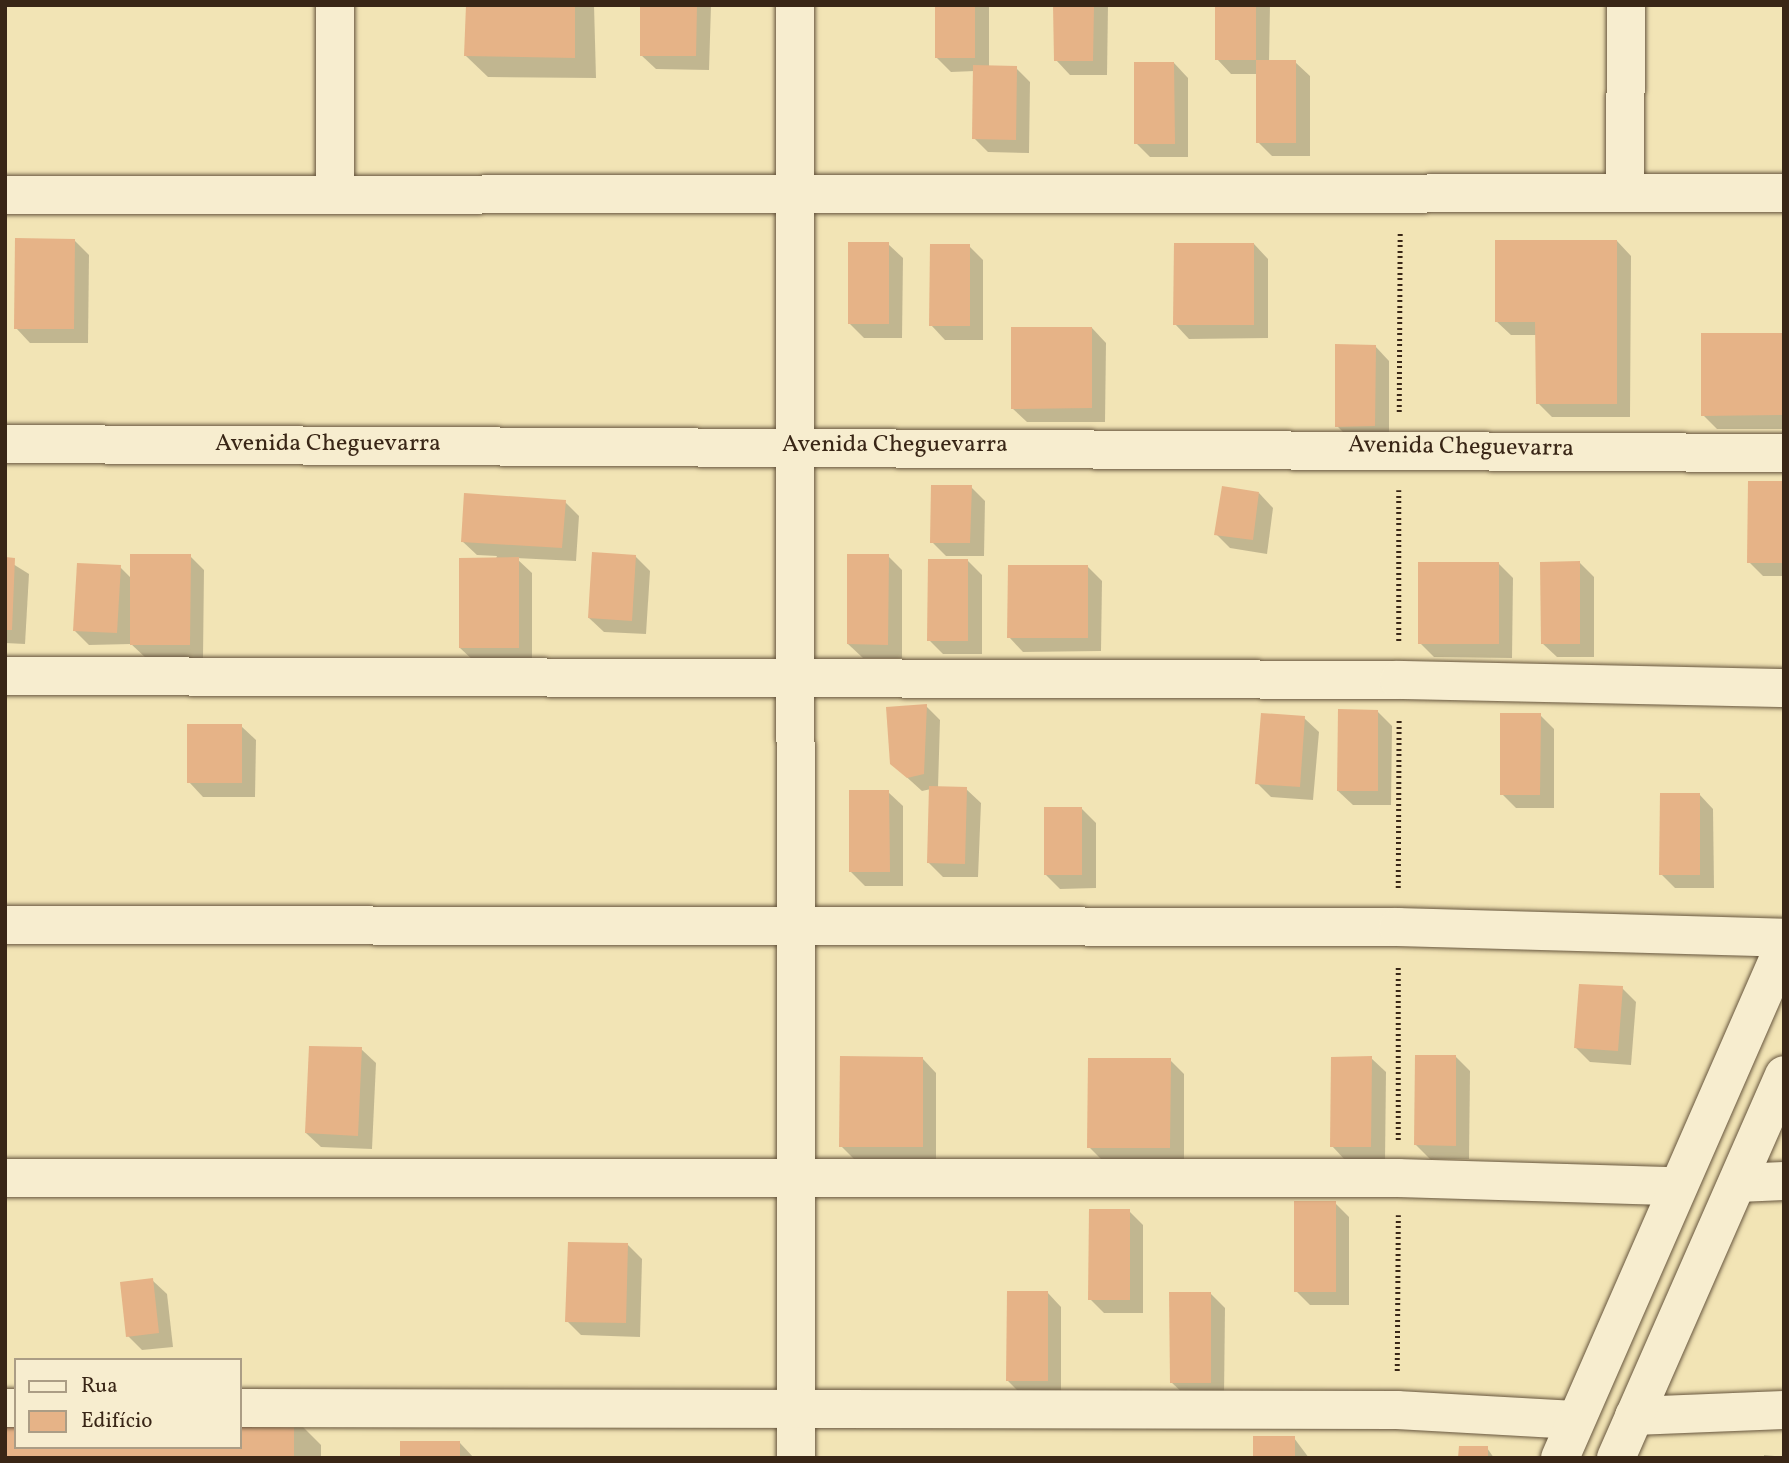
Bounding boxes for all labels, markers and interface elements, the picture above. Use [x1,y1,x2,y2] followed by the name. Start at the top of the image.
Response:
[215,431,441,459] street label: Avenida Cheguevarra
[782,432,1008,460] street label: Avenida Cheguevarra
[1348,432,1574,464] street label: Avenida Cheguevarra
[14,1358,242,1449] legend
[81,1372,118,1401] text: Rua
[81,1407,153,1436] text: Edifício

